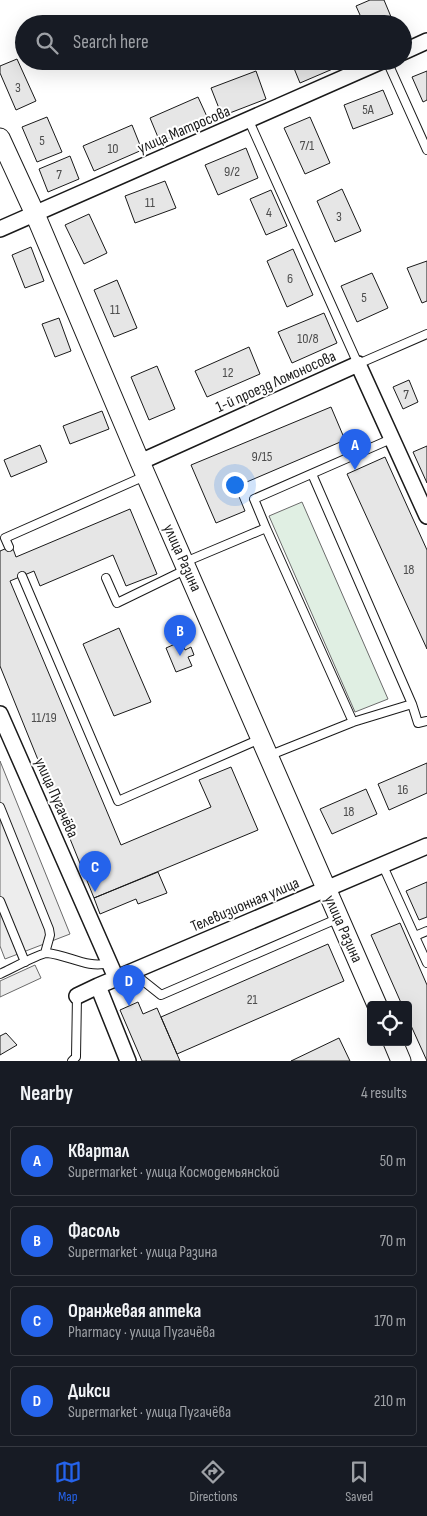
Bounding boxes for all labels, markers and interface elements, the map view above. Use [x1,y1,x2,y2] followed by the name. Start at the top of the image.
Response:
[15,15,412,70] search box
[33,29,61,57] icon: search
[73,31,149,54] text: Search here
[15,79,21,96] house number: 3
[362,101,375,118] house number: 5А
[135,102,233,158] street label: улица Матросова
[39,132,45,149] house number: 5
[300,137,314,154] house number: 7/1
[107,140,119,157] house number: 10
[224,163,240,180] house number: 9/2
[56,166,62,183] house number: 7
[145,194,155,211] house number: 11
[266,204,272,221] house number: 4
[336,208,342,225] house number: 3
[287,270,293,287] house number: 6
[361,289,367,306] house number: 5
[110,301,120,318] house number: 11
[297,330,319,347] house number: 10/8
[213,347,339,417] street label: 1-й проезд Ломоносова
[223,364,234,381] house number: 12
[403,386,409,403] house number: 7
[339,429,371,470] pin: A
[252,448,273,465] house number: 9/15
[222,472,248,498] your location
[159,521,205,595] street label: улица Разина
[403,561,415,578] house number: 18
[164,615,196,656] pin: B
[31,709,57,726] house number: 11/19
[30,755,82,841] street label: улица Пугачёва
[397,781,409,798] house number: 16
[343,803,355,820] house number: 18
[79,851,111,892] pin: C
[188,874,302,936] street label: Телевизионная улица
[320,892,366,966] street label: улица Разина
[113,965,145,1006] pin: D
[247,991,257,1008] house number: 21
[367,1001,412,1046] map controls
[367,1001,412,1046] button: locate
[20,1081,73,1106] text: Nearby
[361,1084,407,1103] text: 4 results
[68,1140,129,1163] text: Квартал
[33,1152,41,1171] text: A
[380,1152,406,1171] text: 50 m
[68,1163,280,1182] text: Supermarket · улица Космодемьянской
[68,1220,120,1243] text: Фасоль
[33,1232,41,1251] text: B
[380,1232,406,1251] text: 70 m
[68,1243,217,1262] text: Supermarket · улица Разина
[68,1300,201,1323] text: Оранжевая аптека
[33,1312,41,1331] text: C
[374,1312,406,1331] text: 170 m
[68,1323,215,1342] text: Pharmacy · улица Пугачёва
[68,1380,110,1403] text: Дикси
[33,1392,41,1411] text: D
[374,1392,406,1411] text: 210 m
[68,1403,231,1422] text: Supermarket · улица Пугачёва
[54,1458,82,1505] tab: Map
[189,1458,238,1505] tab: Directions
[345,1458,373,1505] tab: Saved

